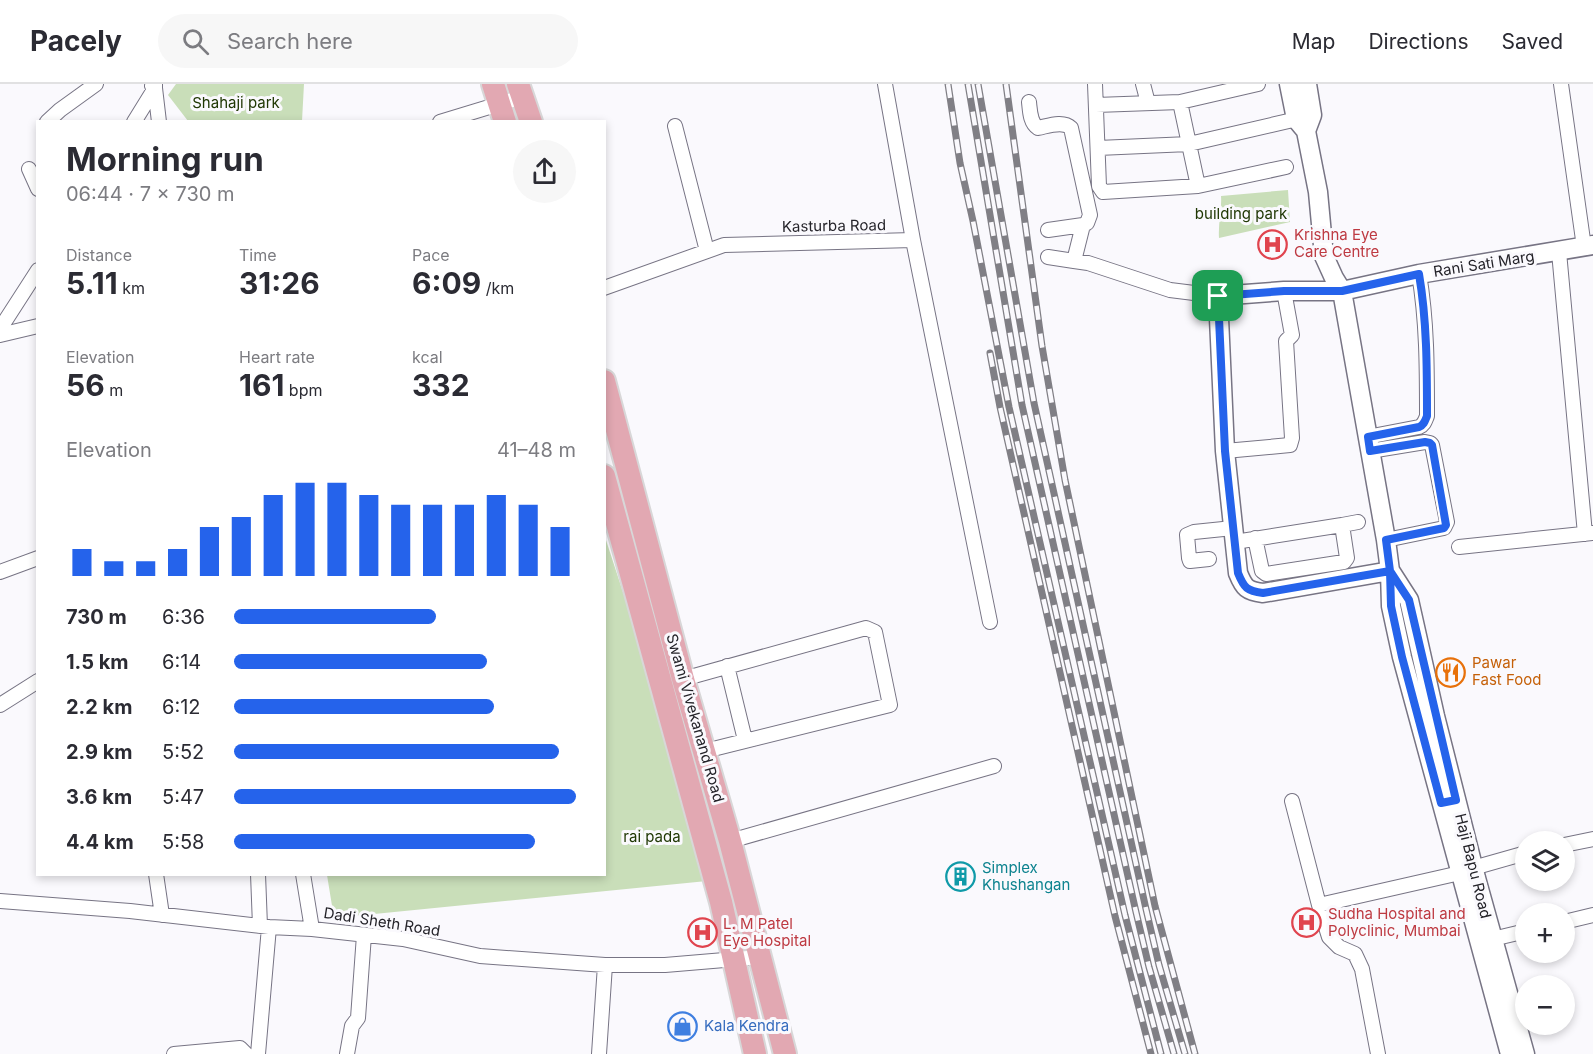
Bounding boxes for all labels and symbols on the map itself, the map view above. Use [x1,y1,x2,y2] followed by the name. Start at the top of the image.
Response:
[192,93,281,112] park label: Shahaji park
[1195,204,1288,223] park label: building park
[782,215,886,236] street label: Kasturba Road
[1294,225,1379,261] place label: Krishna Eye Care Centre
[1257,228,1289,260] hospital icon: Krishna Eye Care Centre
[1432,246,1536,281] street label: Rani Sati Marg
[1192,270,1243,321] pin
[662,631,729,804] street label: Swami Vivekanand Road
[1472,653,1541,689] place label: Pawar Fast Food
[1435,656,1467,688] restaurant icon: Pawar Fast Food
[1451,811,1496,920] street label: Haji Bapu Road
[623,827,681,846] park label: rai pada
[982,858,1070,894] place label: Simplex Khushangan
[945,861,977,893] building icon: Simplex Khushangan
[322,903,442,940] street label: Dadi Sheth Road
[1328,904,1466,940] place label: Sudha Hospital and Polyclinic, Mumbai
[1291,907,1323,939] hospital icon: Sudha Hospital and Polyclinic, Mumbai
[723,914,811,950] place label: L. M Patel Eye Hospital
[686,917,718,949] hospital icon: L. M Patel Eye Hospital
[667,1010,699,1042] shop icon: Kala Kendra
[704,1016,789,1035] place label: Kala Kendra

